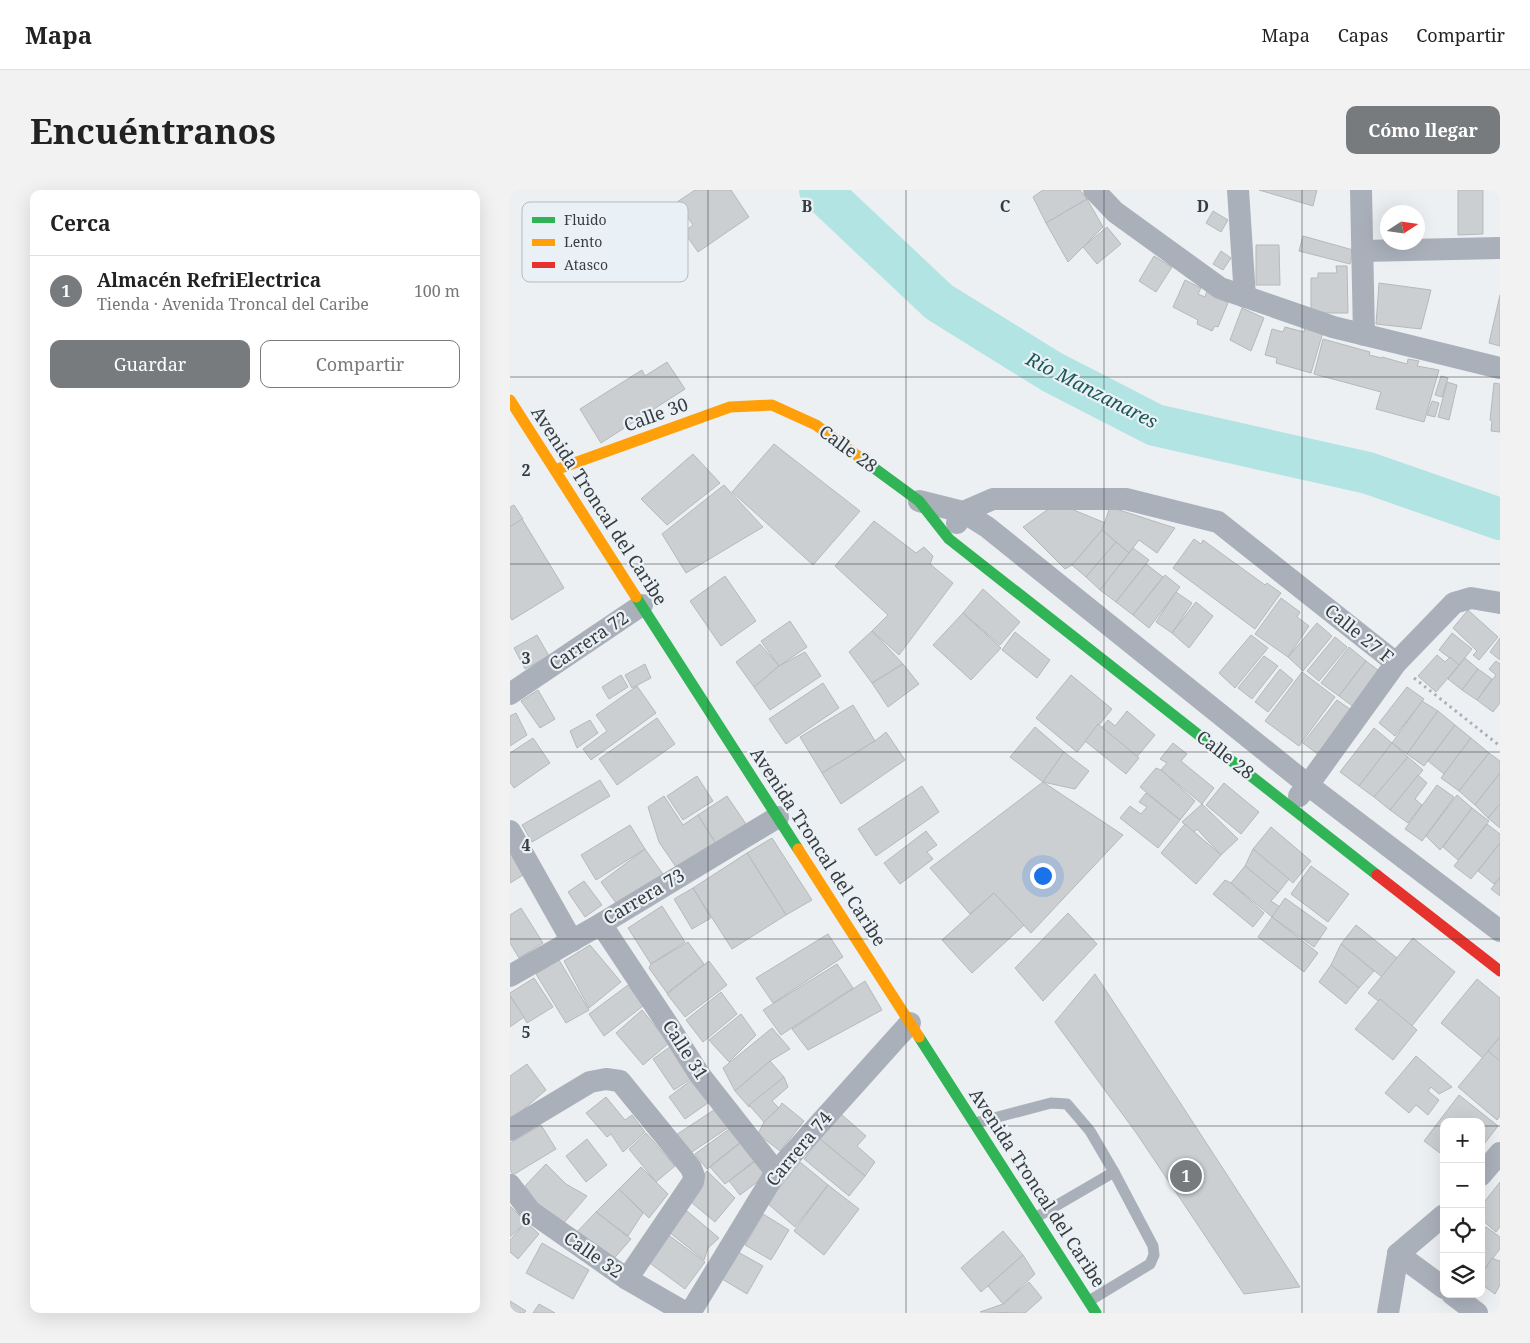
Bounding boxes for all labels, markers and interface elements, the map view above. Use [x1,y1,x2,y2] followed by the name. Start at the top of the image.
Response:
[25,18,92,51] text: Mapa
[1262,23,1310,47] text: Mapa
[1338,23,1388,47] text: Capas
[1416,23,1505,47] text: Compartir
[1346,106,1500,154] button: Cómo llegar
[30,107,276,154] text: Encuéntranos
[802,195,813,217] text: B
[1000,195,1011,217] text: C
[1197,195,1209,217] text: D
[522,202,688,282] legend
[1380,205,1425,250] north arrow
[50,209,111,237] text: Cerca
[564,210,607,229] text: Fluido
[564,232,602,251] text: Lento
[564,255,608,274] text: Atasco
[97,267,321,293] text: Almacén RefriElectrica
[61,280,71,302] text: 1
[414,280,460,302] text: 100 m
[97,293,369,315] text: Tienda · Avenida Troncal del Caribe
[50,340,250,388] button: Guardar
[260,340,460,388] button: Compartir
[1021,345,1162,434] water label: Río Manzanares
[620,391,691,437] street label: Calle 30
[526,401,673,610] street label: Avenida Troncal del Caribe
[815,419,883,478] street label: Calle 28
[521,459,531,481] text: 2
[1320,598,1399,668] street label: Calle 27 F
[544,605,633,676] street label: Carrera 72
[521,647,531,669] text: 3
[1192,724,1259,784] street label: Calle 28
[745,742,892,951] street label: Avenida Troncal del Caribe
[521,834,531,856] text: 4
[598,862,689,930] street label: Carrera 73
[1030,863,1056,889] your location
[658,1015,714,1084] street label: Calle 31
[521,1021,531,1043] text: 5
[964,1083,1111,1292] street label: Avenida Troncal del Caribe
[760,1106,837,1191] street label: Carrera 74
[1440,1118,1485,1298] map controls
[1440,1118,1485,1163] button: +
[1170,1157,1202,1195] pin: 1
[1440,1163,1485,1208] button: −
[521,1208,531,1230] text: 6
[1440,1208,1485,1253] button: locate
[559,1225,628,1283] street label: Calle 32
[1440,1253,1485,1298] button: layers

